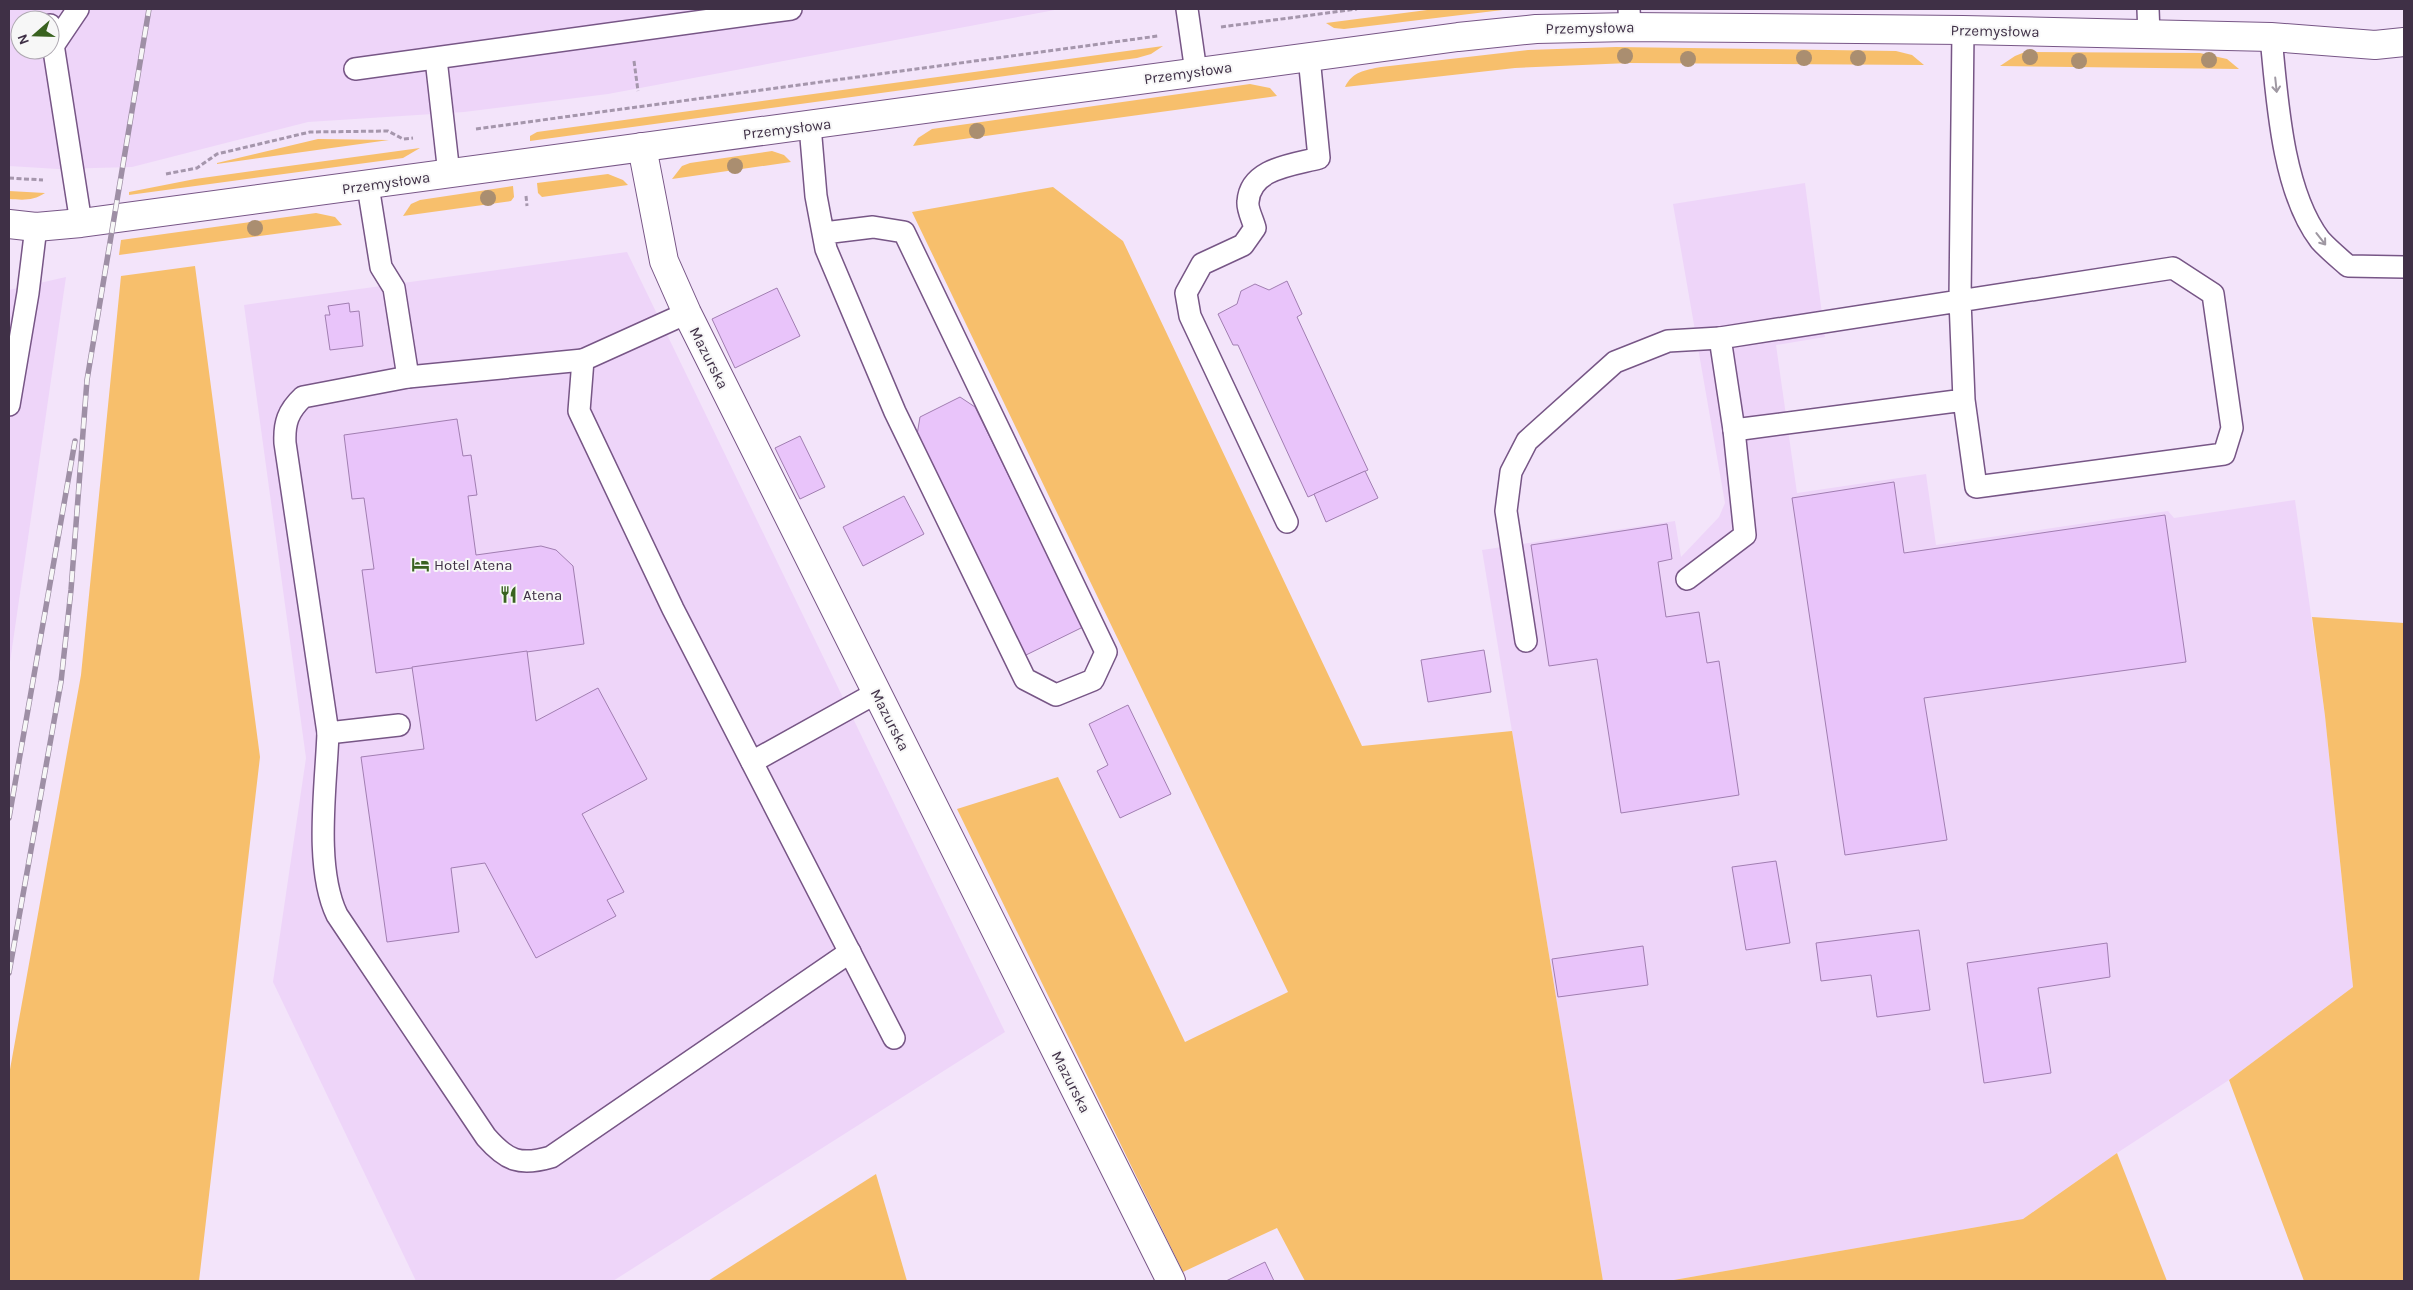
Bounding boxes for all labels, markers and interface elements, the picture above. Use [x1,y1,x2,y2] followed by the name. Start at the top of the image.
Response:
[10,10,60,60] north arrow
[1545,18,1635,38] street label: Przemysłowa
[1950,21,2040,41] street label: Przemysłowa
[14,32,33,47] text: N
[1143,58,1233,88] street label: Przemysłowa
[2271,77,2281,93] one-way arrow
[742,115,832,143] street label: Przemysłowa
[341,168,431,198] street label: Przemysłowa
[2315,232,2326,245] one-way arrow
[686,324,732,392] street label: Mazurska
[410,555,430,575] hotel icon: Hotel Atena
[434,556,513,574] place label: Hotel Atena
[499,585,519,605] restaurant icon: Atena
[523,586,562,604] place label: Atena
[867,686,913,754] street label: Mazurska
[1048,1048,1094,1116] street label: Mazurska

